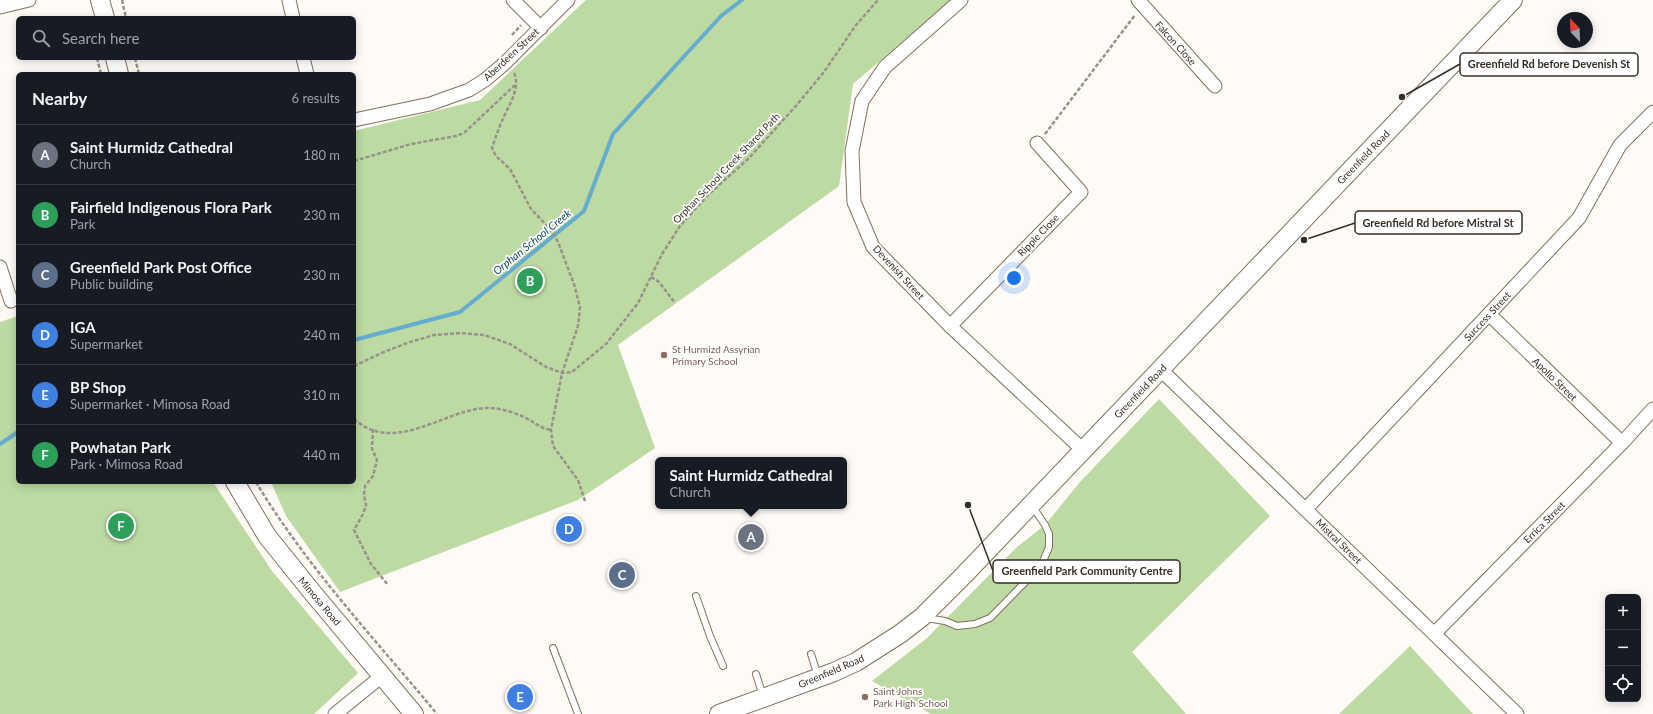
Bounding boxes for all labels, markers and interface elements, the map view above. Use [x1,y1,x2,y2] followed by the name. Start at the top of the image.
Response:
[1557,12,1593,48] north arrow
[16,16,356,60] search box
[1153,19,1199,67] street label: Falcon Close
[481,25,542,83] street label: Aberdeen Street
[30,27,52,49] icon: search
[62,29,139,47] text: Search here
[1460,53,1638,76] callout: Greenfield Rd before Devenish St
[1468,57,1631,70] text: Greenfield Rd before Devenish St
[32,88,87,109] text: Nearby
[292,90,340,106] text: 6 results
[670,110,782,226] street label: Orphan School Creek Shared Path
[1334,127,1392,187] street label: Greenfield Road
[70,138,233,156] text: Saint Hurmidz Cathedral
[40,147,50,163] text: A
[303,147,340,163] text: 180 m
[70,156,111,172] text: Church
[70,198,272,216] text: Fairfield Indigenous Flora Park
[490,206,574,277] water label: Orphan School Creek
[41,207,49,223] text: B
[303,207,340,223] text: 230 m
[1015,211,1061,259] street label: Ripple Close
[1355,211,1522,234] callout: Greenfield Rd before Mistral St
[70,216,95,232] text: Park
[1362,216,1514,229] text: Greenfield Rd before Mistral St
[871,242,927,302] street label: Devenish Street
[70,258,252,276] text: Greenfield Park Post Office
[517,266,543,296] pin: B
[41,267,49,283] text: C
[303,267,340,283] text: 230 m
[1004,268,1024,288] your location
[70,276,153,292] text: Public building
[1461,289,1513,343] street label: Success Street
[70,318,96,336] text: IGA
[40,327,50,343] text: D
[303,327,340,343] text: 240 m
[70,336,143,352] text: Supermarket
[672,343,760,367] place label: St Hurmizd Assyrian Primary School
[659,350,669,360] marker: St Hurmizd Assyrian Primary School
[1530,355,1580,404] street label: Apollo Street
[1111,361,1169,421] street label: Greenfield Road
[70,378,126,396] text: BP Shop
[41,387,49,403] text: E
[303,387,340,403] text: 310 m
[70,396,230,412] text: Supermarket · Mimosa Road
[70,438,171,456] text: Powhatan Park
[41,447,49,463] text: F
[303,447,340,463] text: 440 m
[70,456,183,472] text: Park · Mimosa Road
[655,457,847,509] popup
[670,466,832,484] text: Saint Hurmidz Cathedral
[670,484,711,500] text: Church
[1521,498,1568,545] street label: Errica Street
[108,511,134,541] pin: F
[556,514,582,544] pin: D
[1313,516,1365,566] street label: Mistral Street
[738,522,764,552] pin: A
[609,560,635,590] pin: C
[993,560,1180,583] callout: Greenfield Park Community Centre
[1001,564,1173,577] text: Greenfield Park Community Centre
[296,574,344,628] street label: Mimosa Road
[1605,594,1641,702] map controls
[1605,594,1641,630] button: +
[1605,630,1641,666] button: −
[796,652,866,690] street label: Greenfield Road
[1605,666,1641,702] button: locate
[507,682,533,712] pin: E
[873,685,948,709] place label: Saint Johns Park High School
[860,692,870,702] marker: Saint Johns Park High School

